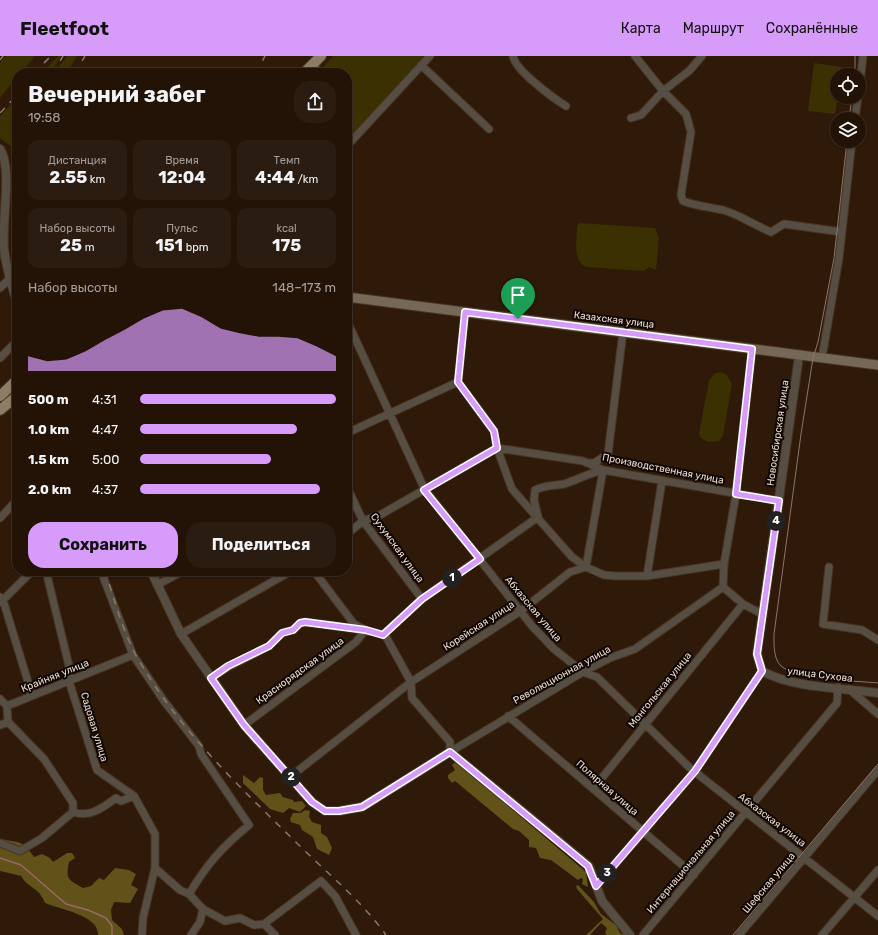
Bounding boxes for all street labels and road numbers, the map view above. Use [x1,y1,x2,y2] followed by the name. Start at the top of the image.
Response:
[573,309,655,331] street label: Казахская улица
[765,379,791,487] street label: Новосибирская улица
[601,451,725,487] street label: Производственная улица
[368,511,426,585] street label: Сухумская улица
[502,574,564,644] street label: Абхазская улица
[441,598,517,654] street label: Корейская улица
[254,635,346,707] street label: Краснорядская улица
[511,643,613,707] street label: Революционная улица
[626,650,694,730] street label: Монгольская улица
[19,657,91,695] street label: Крайняя улица
[787,665,853,685] street label: улица Сухова
[78,691,110,763] street label: Садовая улица
[574,758,640,818] street label: Полярная улица
[736,791,808,849] street label: Абхазская улица
[644,808,738,916] street label: Интернациональная улица
[740,850,798,916] street label: Шефская улица

